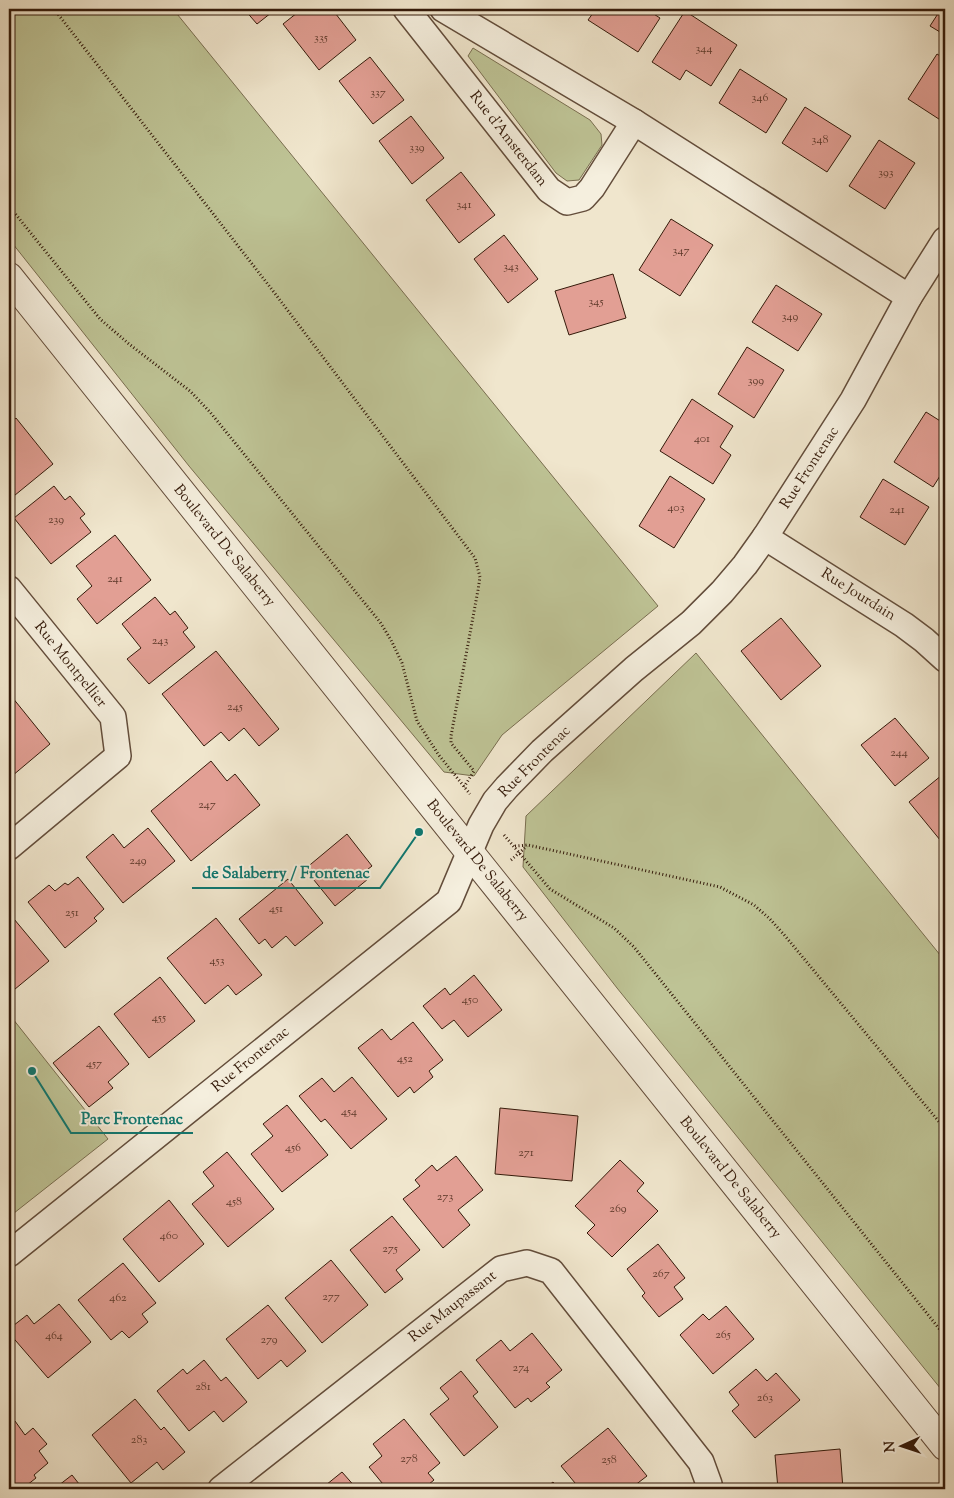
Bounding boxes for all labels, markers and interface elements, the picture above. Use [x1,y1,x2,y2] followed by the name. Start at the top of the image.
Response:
[314,29,328,47] house number: 335
[696,40,712,58] house number: 344
[370,84,386,102] house number: 337
[464,87,552,192] street label: Rue d'Amsterdam
[752,89,768,107] house number: 346
[812,131,828,149] house number: 348
[409,139,425,157] house number: 339
[878,164,894,182] house number: 393
[457,196,471,214] house number: 341
[673,242,689,260] house number: 347
[503,258,519,276] house number: 343
[588,293,604,311] house number: 345
[782,308,798,326] house number: 349
[748,372,764,390] house number: 399
[776,423,845,513] street label: Rue Frontenac
[694,430,710,448] house number: 401
[168,480,280,612] street label: Boulevard De Salaberry
[667,499,685,517] house number: 403
[889,501,905,519] house number: 241
[48,511,64,529] house number: 239
[817,564,900,626] street label: Rue Jourdain
[107,570,123,588] house number: 241
[29,618,111,713] street label: Rue Montpellier
[152,632,168,650] house number: 243
[227,698,243,716] house number: 245
[494,721,576,803] street label: Rue Frontenac
[890,744,908,762] house number: 244
[421,795,533,927] street label: Boulevard De Salaberry
[198,796,216,814] house number: 247
[129,852,147,870] house number: 249
[192,857,380,888] callout: de Salaberry / Frontenac
[202,863,370,886] text: de Salaberry / Frontenac
[269,900,283,918] house number: 451
[65,904,79,922] house number: 251
[209,952,225,970] house number: 453
[462,991,478,1009] house number: 450
[152,1009,166,1027] house number: 455
[208,1022,294,1098] street label: Rue Frontenac
[397,1050,413,1068] house number: 452
[86,1055,102,1073] house number: 457
[71,1102,193,1133] callout: Parc Frontenac
[341,1103,357,1121] house number: 454
[81,1109,184,1132] text: Parc Frontenac
[674,1112,786,1244] street label: Boulevard De Salaberry
[285,1139,301,1157] house number: 456
[518,1144,534,1162] house number: 271
[437,1188,453,1206] house number: 273
[226,1193,242,1211] house number: 458
[609,1200,627,1218] house number: 269
[160,1227,178,1245] house number: 460
[382,1240,398,1258] house number: 275
[652,1265,670,1283] house number: 267
[405,1266,501,1348] street label: Rue Maupassant
[322,1288,340,1306] house number: 277
[109,1289,127,1307] house number: 462
[715,1326,731,1344] house number: 265
[45,1327,63,1345] house number: 464
[260,1331,278,1349] house number: 279
[513,1359,529,1377] house number: 274
[195,1378,211,1396] house number: 281
[757,1389,773,1407] house number: 263
[876,1420,926,1470] north arrow
[131,1431,147,1449] house number: 283
[881,1440,901,1453] text: N
[400,1450,418,1468] house number: 278
[601,1451,617,1469] house number: 258

